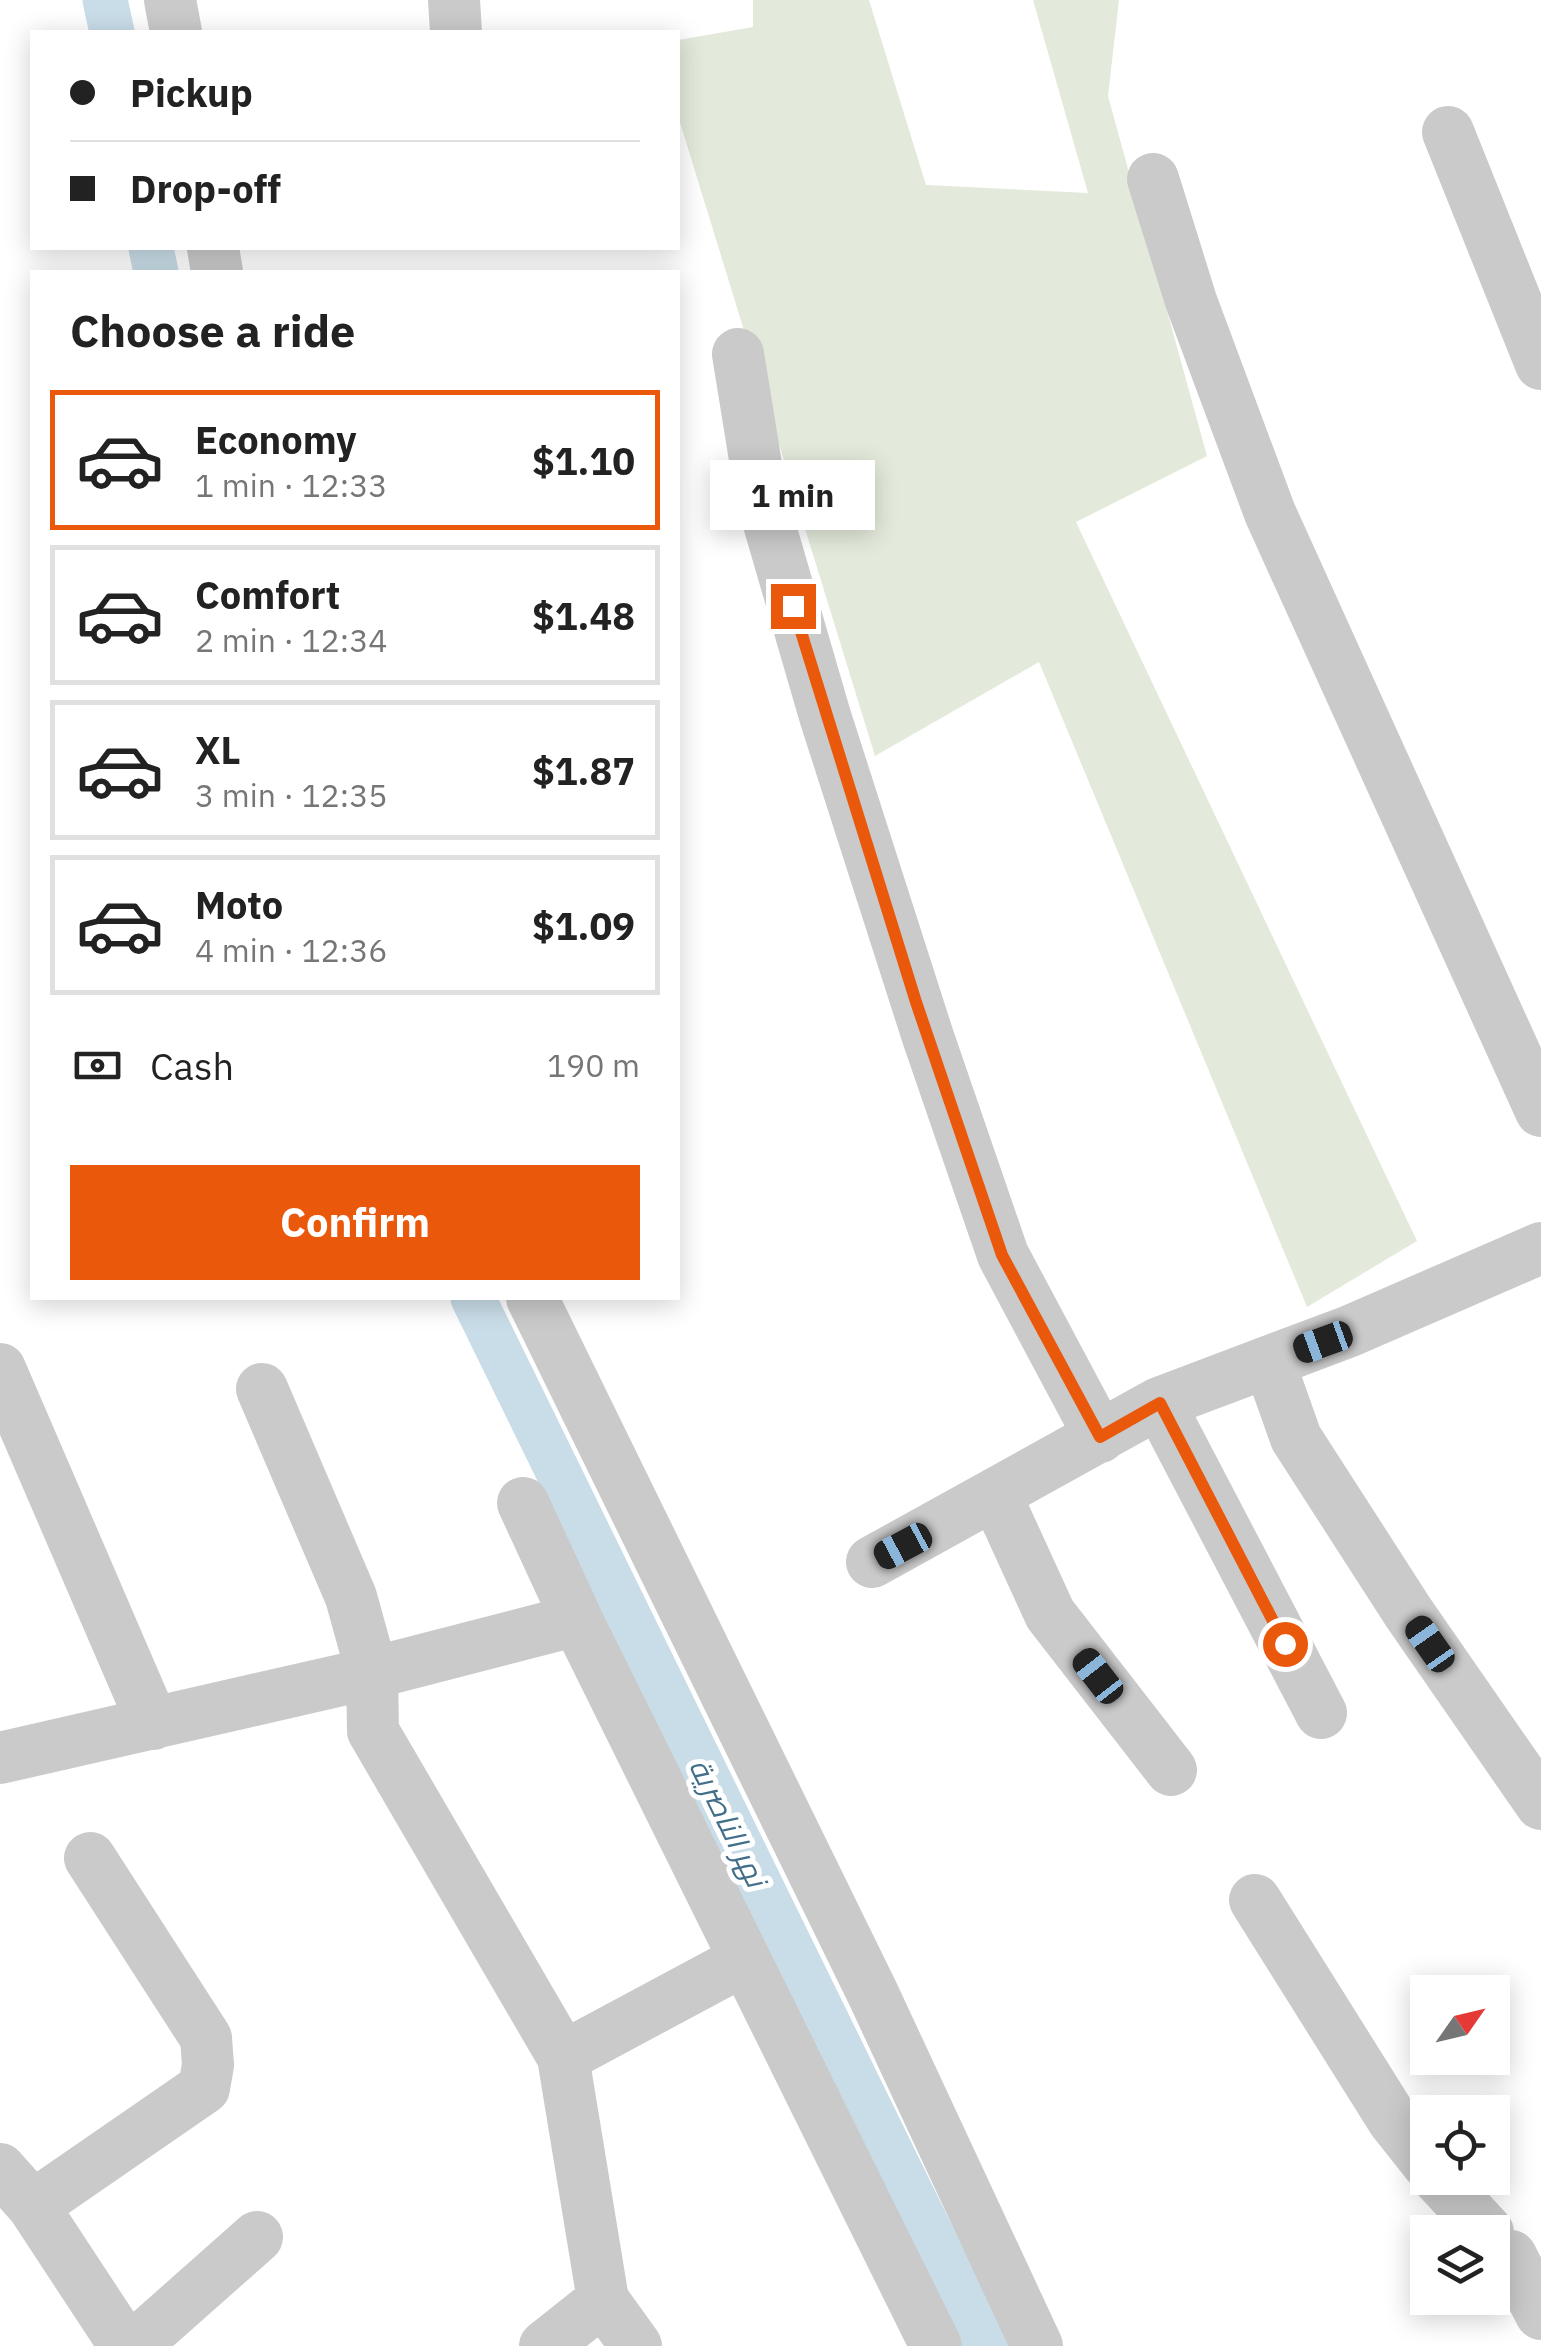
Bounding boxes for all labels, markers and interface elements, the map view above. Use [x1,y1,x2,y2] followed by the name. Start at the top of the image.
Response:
[130,68,253,117] text: Pickup
[130,164,281,213] text: Drop-off
[70,301,355,359] text: Choose a ride
[75,415,165,505] icon: car
[195,415,357,464] text: Economy
[532,436,635,485] text: $1.10
[710,461,876,531] callout: 1 min
[195,464,388,506] text: 1 min · 12:33
[751,474,834,516] text: 1 min
[75,570,165,660] icon: car
[195,570,340,619] text: Comfort
[771,584,816,629] route end
[532,591,635,640] text: $1.48
[195,619,388,661] text: 2 min · 12:34
[75,725,165,815] icon: car
[195,725,241,774] text: XL
[532,746,635,795] text: $1.87
[195,774,388,816] text: 3 min · 12:35
[75,880,165,970] icon: car
[195,880,283,929] text: Moto
[532,901,635,950] text: $1.09
[195,929,388,971] text: 4 min · 12:36
[70,1038,125,1093] icon: cash
[150,1041,234,1090] text: Cash
[547,1044,640,1086] text: 190 m
[70,1165,640,1280] button: Confirm
[1290,1318,1356,1366] car
[869,1519,937,1573] car
[1401,1611,1459,1677] car
[1263,1622,1308,1667] route start
[1068,1643,1128,1709] car
[681,1751,778,1895] water label: نهر الناصرية
[1410,1975,1510,2075] north arrow
[1410,1975,1510,2315] map controls
[1410,2095,1510,2195] button: locate
[1410,2215,1510,2315] button: layers

